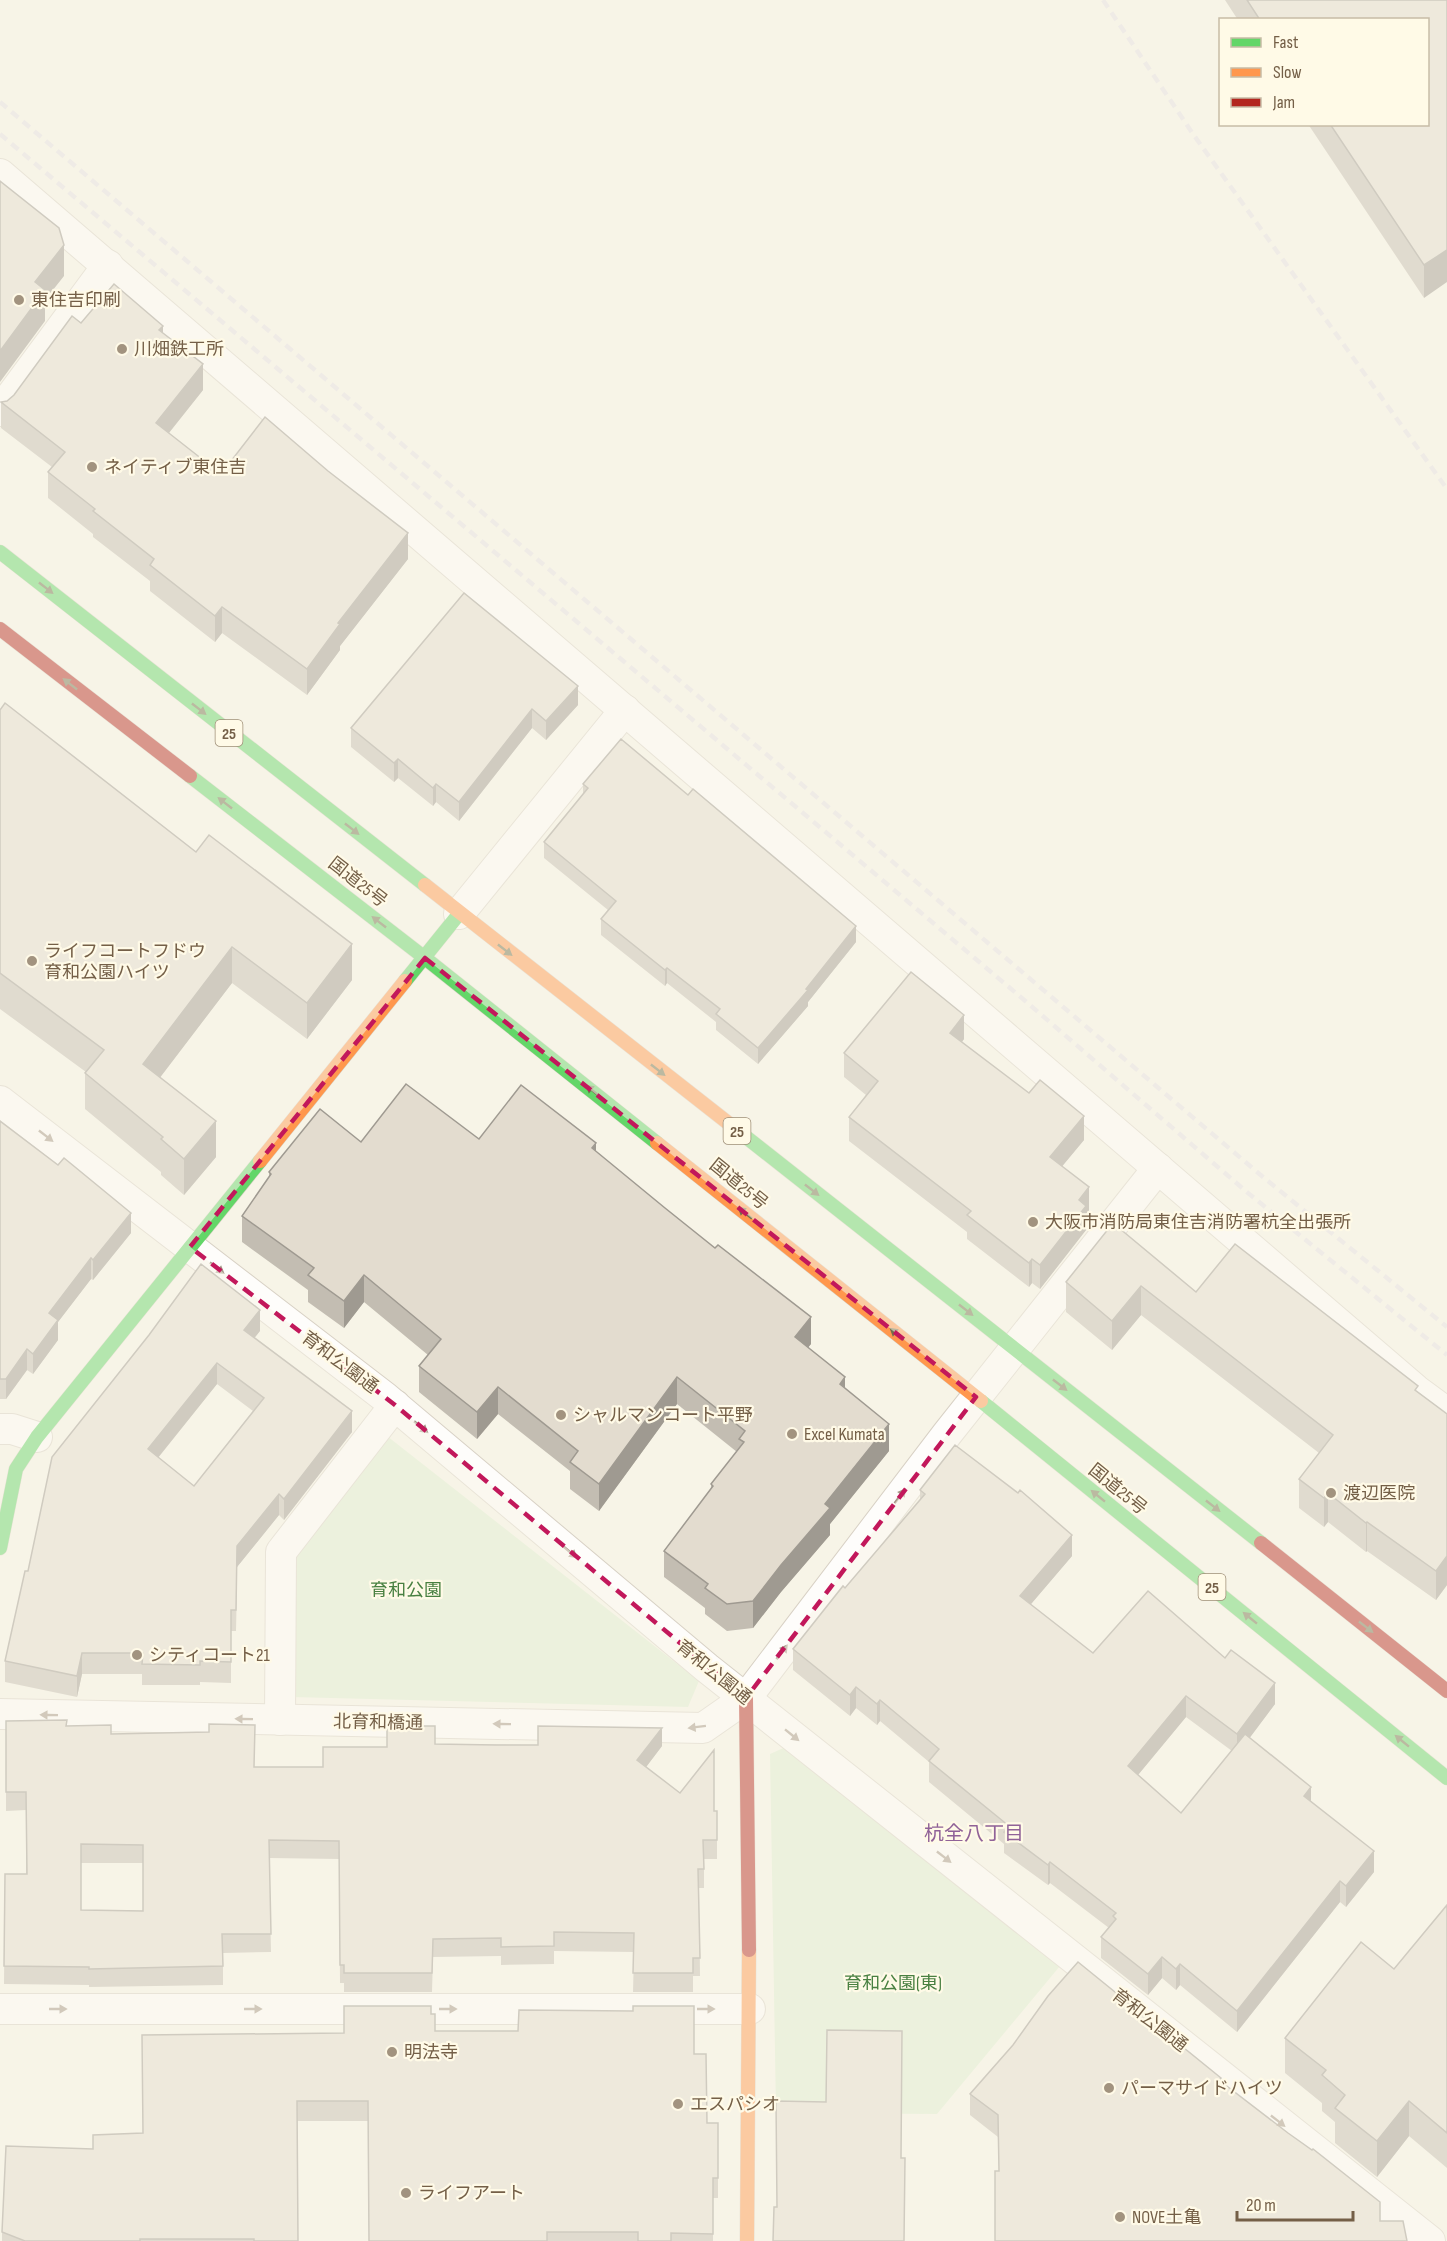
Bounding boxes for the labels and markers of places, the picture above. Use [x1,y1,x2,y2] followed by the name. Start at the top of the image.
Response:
[31,290,121,311] place label: 東住吉印刷
[12,293,26,307] marker: 東住吉印刷
[134,339,224,360] place label: 川畑鉄工所
[115,342,129,356] marker: 川畑鉄工所
[104,457,247,478] place label: ネイティブ東住吉
[85,460,99,474] marker: ネイティブ東住吉
[44,941,206,983] place label: ライフコートフドウ 育和公園ハイツ
[25,954,39,968] marker: ライフコートフドウ 育和公園ハイツ
[1045,1212,1351,1233] place label: 大阪市消防局東住吉消防署杭全出張所
[1026,1215,1040,1229] marker: 大阪市消防局東住吉消防署杭全出張所
[573,1405,753,1426] place label: シャルマンコート平野
[554,1408,568,1422] marker: シャルマンコート平野
[804,1424,885,1445] place label: Excel Kumata
[785,1427,799,1441] marker: Excel Kumata
[1343,1483,1415,1504] place label: 渡辺医院
[1324,1486,1338,1500] marker: 渡辺医院
[149,1645,270,1666] place label: シティコート21
[130,1648,144,1662] marker: シティコート21
[404,2042,458,2063] place label: 明法寺
[385,2045,399,2059] marker: 明法寺
[1121,2078,1283,2099] place label: パーマサイドハイツ
[1102,2081,1116,2095] marker: パーマサイドハイツ
[690,2094,780,2115] place label: エスパシオ
[671,2097,685,2111] marker: エスパシオ
[418,2183,525,2204] place label: ライフアート
[399,2186,413,2200] marker: ライフアート
[1132,2207,1201,2228] place label: NOVE土亀
[1113,2210,1127,2224] marker: NOVE土亀

